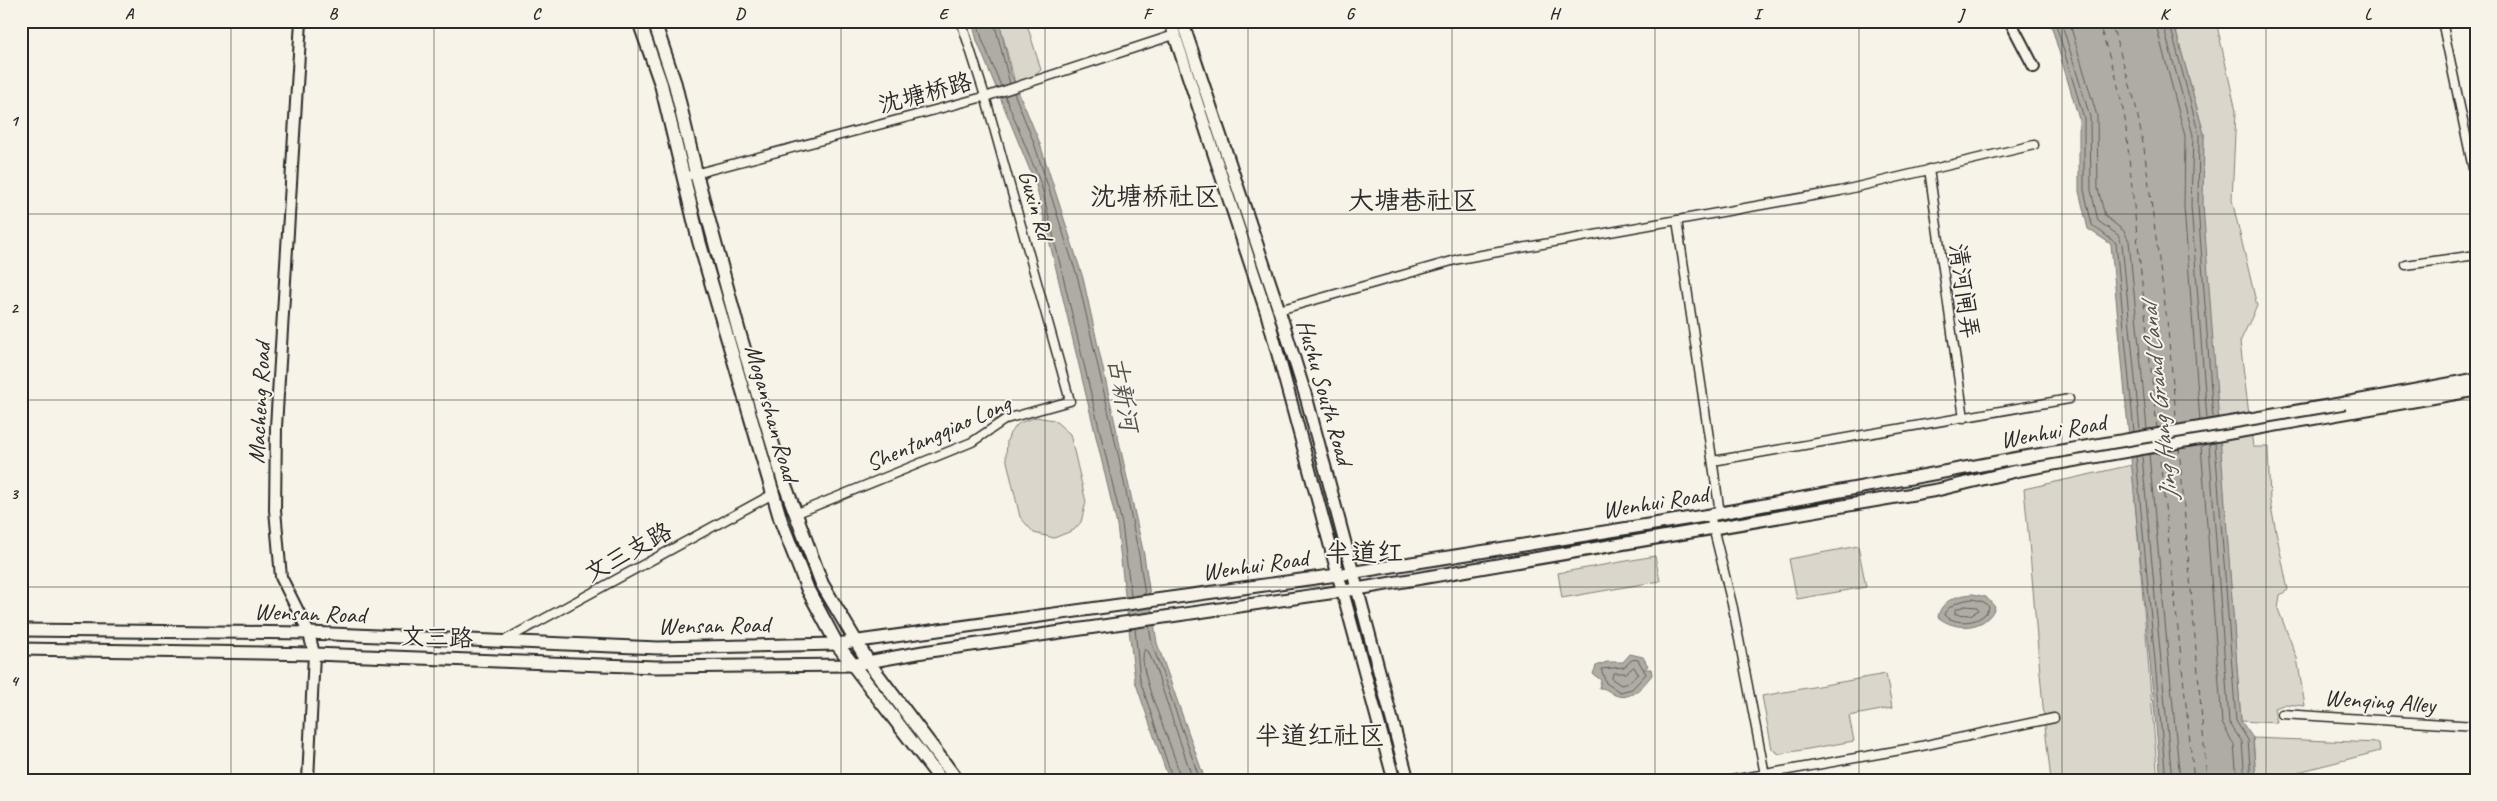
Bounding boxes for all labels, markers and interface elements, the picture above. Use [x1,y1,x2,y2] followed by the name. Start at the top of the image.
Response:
[125,4,135,24] text: A
[329,4,339,24] text: B
[532,4,542,24] text: C
[735,4,746,24] text: D
[939,4,950,24] text: E
[1143,4,1154,24] text: F
[1346,4,1356,24] text: G
[1549,4,1561,24] text: H
[1754,4,1764,24] text: I
[1957,4,1966,24] text: J
[2160,4,2172,24] text: K
[2365,4,2373,24] text: L
[875,66,975,120] street label: 沈塘桥路
[10,111,19,131] text: 1
[1012,166,1061,247] street label: Guxin Rd
[1090,180,1220,213] district label: 沈塘桥社区
[1348,184,1478,217] district label: 大塘巷社区
[1942,241,1986,341] street label: 清河闸弄
[2132,295,2185,503] water label: Jing Hang Grand Canal
[10,298,19,318] text: 2
[1290,316,1361,471] street label: Hushu South Road
[241,338,277,464] street label: Macheng Road
[738,341,807,488] street label: Moganshan Road
[1101,354,1146,438] water label: 古新河
[861,387,1017,478] street label: Shentangqiao Long
[1998,406,2111,455] street label: Wenhui Road
[1600,478,1713,525] street label: Wenhui Road
[10,484,19,504] text: 3
[579,516,677,588] street label: 文三支路
[1325,536,1403,569] district label: 半道红
[1200,542,1313,587] street label: Wenhui Road
[254,596,370,630] street label: Wensan Road
[658,609,774,641] street label: Wensan Road
[400,621,474,653] street label: 文三路
[10,671,19,691] text: 4
[2324,682,2438,720] street label: Wenqing Alley
[1255,719,1385,752] district label: 半道红社区

